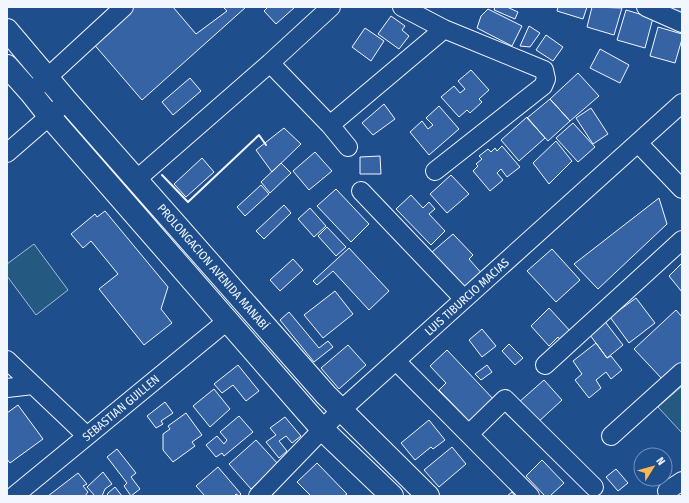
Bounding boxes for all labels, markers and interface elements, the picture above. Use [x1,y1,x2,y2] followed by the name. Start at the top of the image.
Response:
[154,201,272,333] street label: PROLONGACION AVENIDA MANABÍ
[422,255,512,339] street label: LUIS TIBURCIO MACIAS
[80,372,162,444] street label: SEBASTIAN GUILLEN
[633,447,673,487] north arrow
[653,455,668,468] text: N

